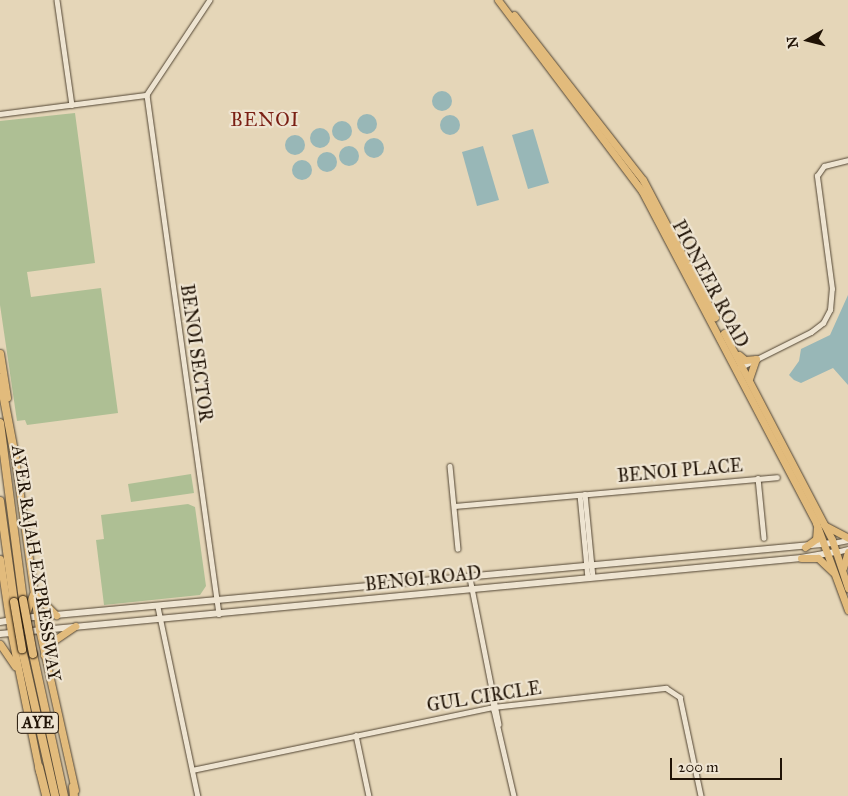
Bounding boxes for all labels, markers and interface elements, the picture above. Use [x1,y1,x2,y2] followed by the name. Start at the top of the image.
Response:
[783,15,833,65] north arrow
[783,35,802,49] text: N
[230,109,300,131] district label: BENOI
[667,217,753,351] street label: PIONEER ROAD
[176,283,216,423] street label: BENOI SECTOR
[7,443,65,683] street label: AYER RAJAH EXPRESSWAY
[616,455,744,487] street label: BENOI PLACE
[364,562,482,596] street label: BENOI ROAD
[425,677,543,717] street label: GUL CIRCLE
[17,710,59,736] road number: AYE
[673,748,786,780] scale bar
[678,758,719,776] text: 200 m

